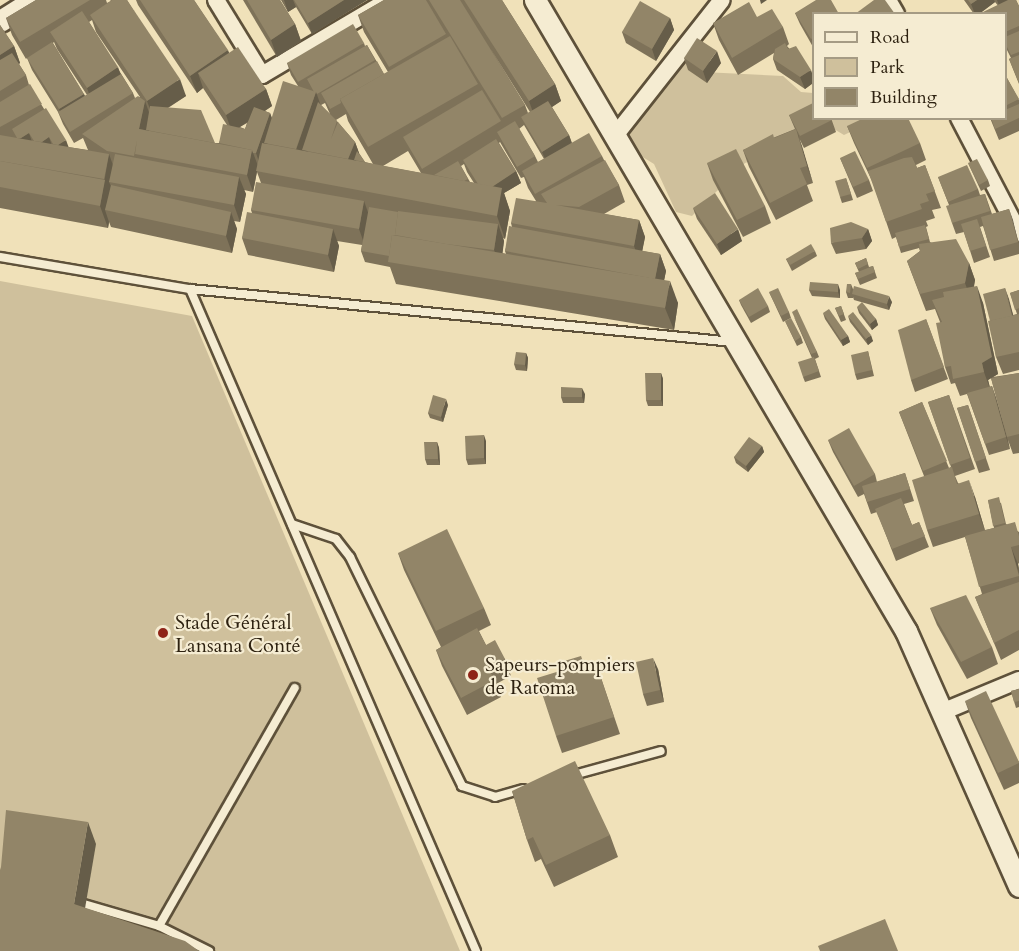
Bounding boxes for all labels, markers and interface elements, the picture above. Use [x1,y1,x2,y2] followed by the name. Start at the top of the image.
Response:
[812,12,1007,120] legend
[870,25,910,50] text: Road
[870,55,905,80] text: Park
[870,85,937,110] text: Building
[175,610,301,657] place label: Stade Général Lansana Conté
[156,626,170,640] marker: Stade Général Lansana Conté
[485,652,635,699] place label: Sapeurs-pompiers de Ratoma
[466,668,480,682] marker: Sapeurs-pompiers de Ratoma

